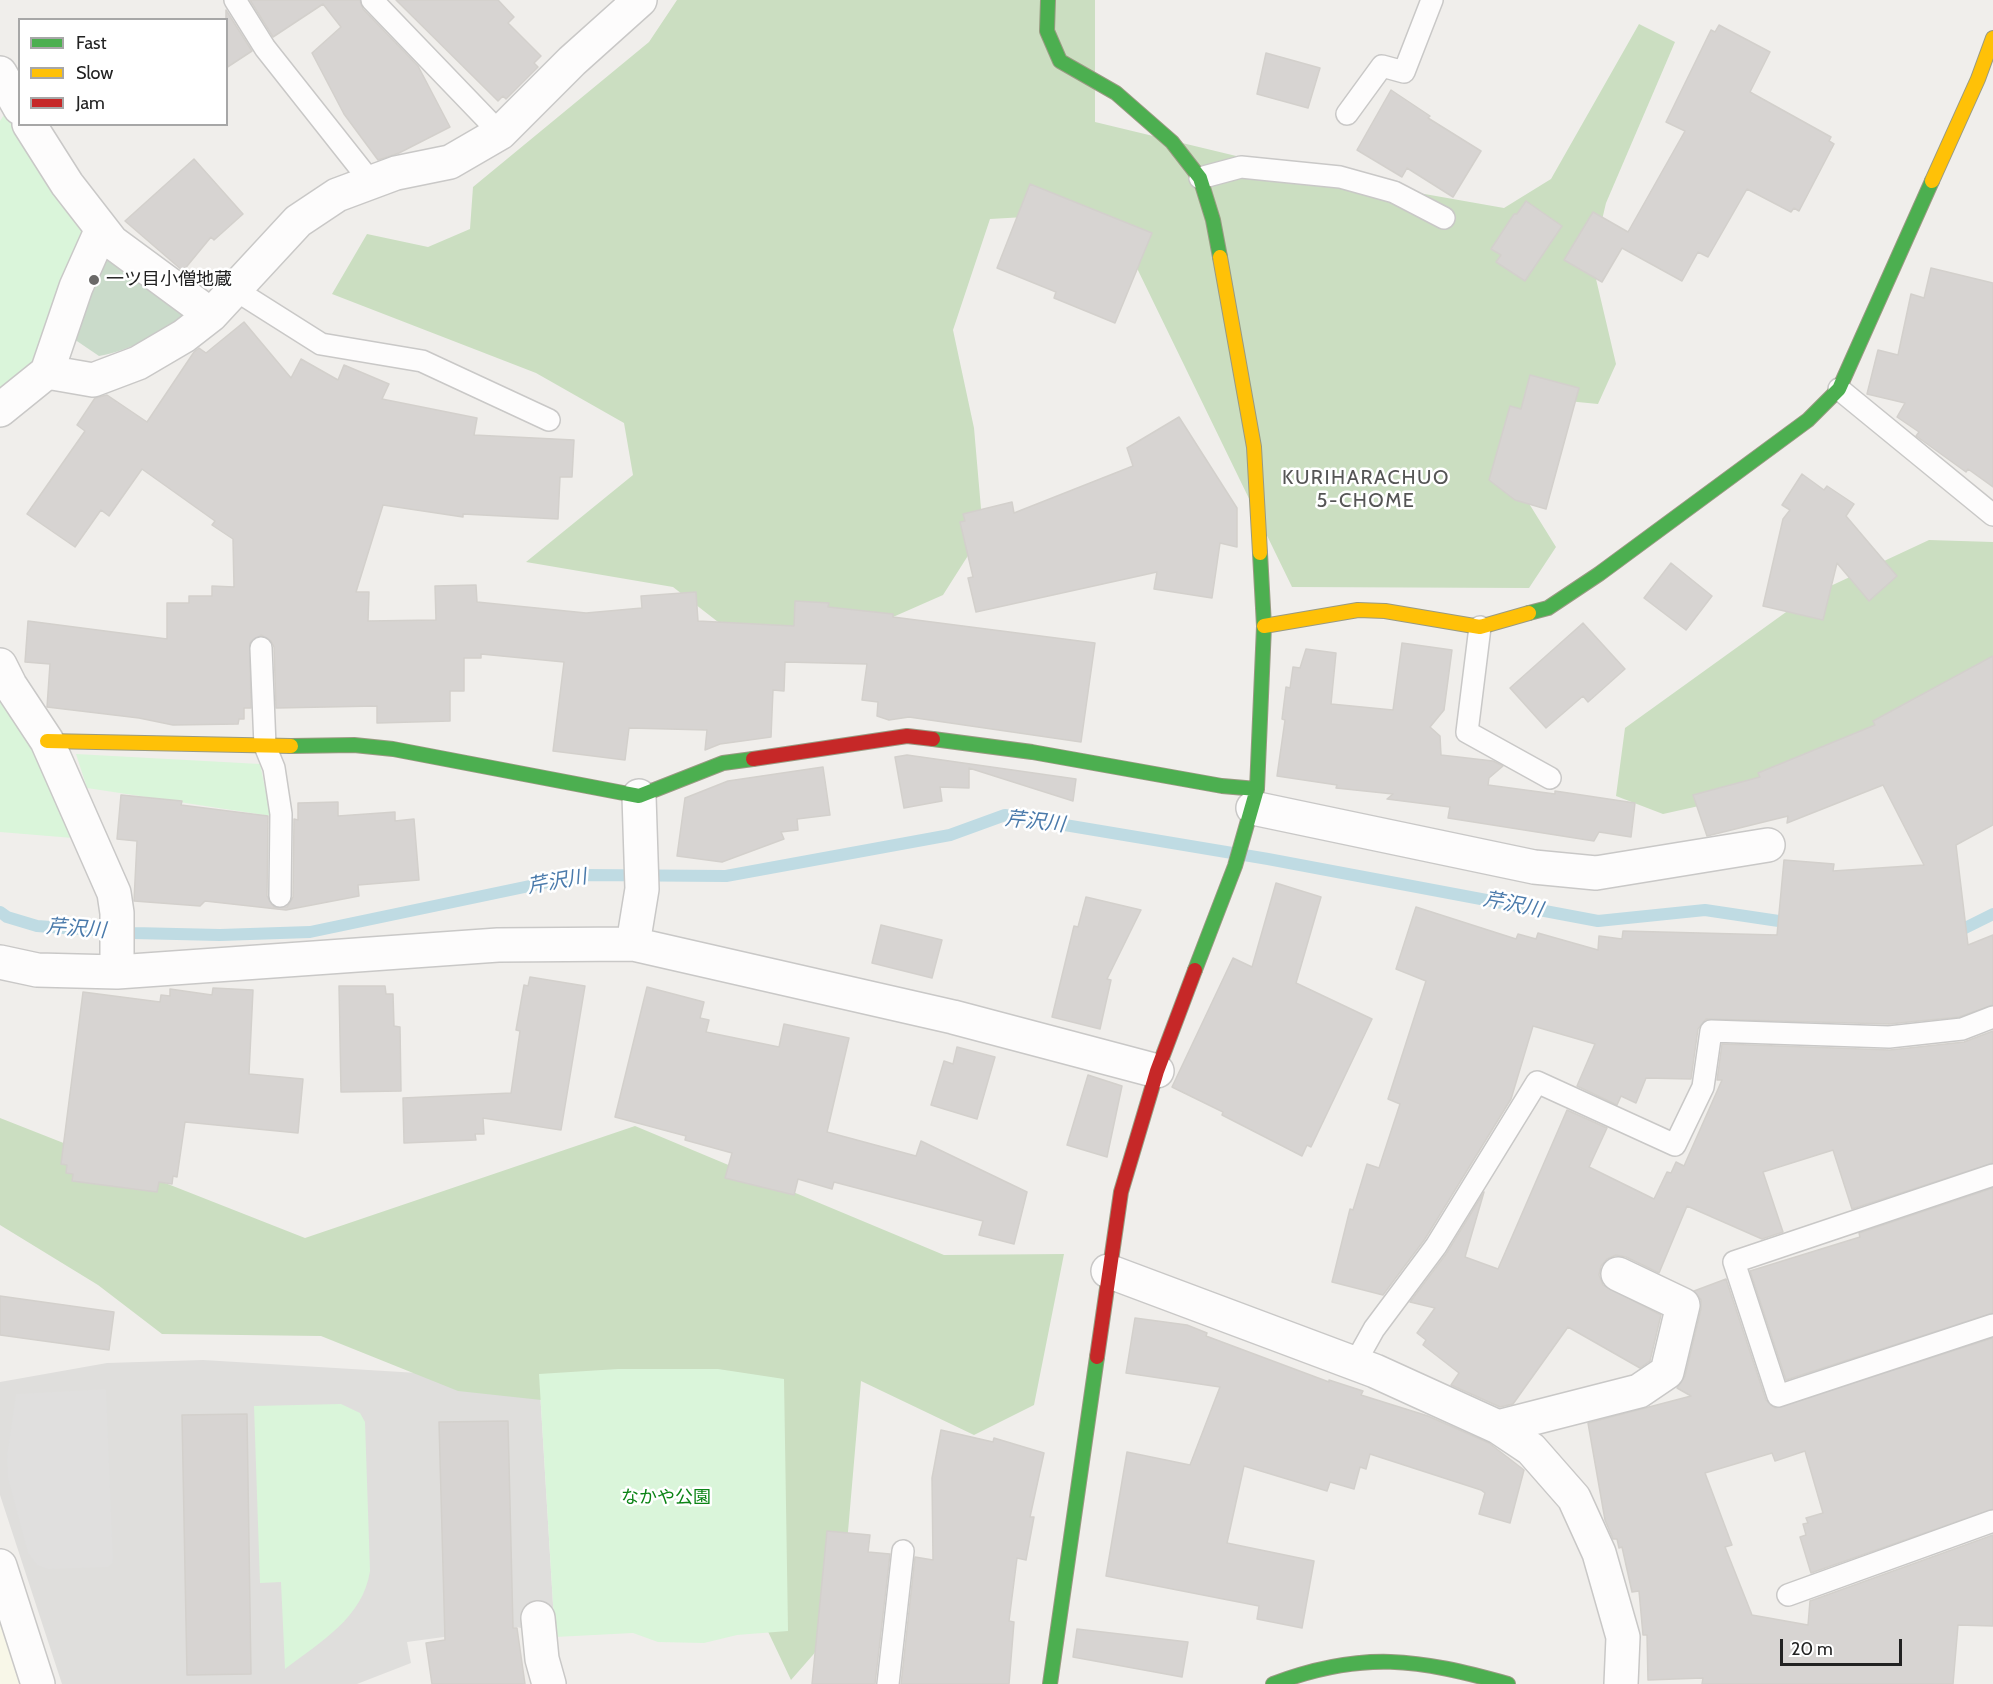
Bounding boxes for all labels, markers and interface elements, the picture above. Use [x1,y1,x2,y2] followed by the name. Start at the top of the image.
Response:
[18,18,228,126] legend
[76,32,107,54] text: Fast
[76,62,113,84] text: Slow
[76,92,105,114] text: Jam
[106,269,232,291] place label: 一ツ目小僧地蔵
[87,273,101,287] marker: 一ツ目小僧地蔵
[1282,466,1450,513] district label: KURIHARACHUO 5-CHOME
[1004,807,1066,837] water label: 芹沢川
[525,865,589,899] water label: 芹沢川
[1481,887,1545,923] water label: 芹沢川
[45,915,107,943] water label: 芹沢川
[621,1487,711,1509] park label: なかや公園
[1783,1627,1904,1665] scale bar
[1791,1638,1833,1660] text: 20 m

